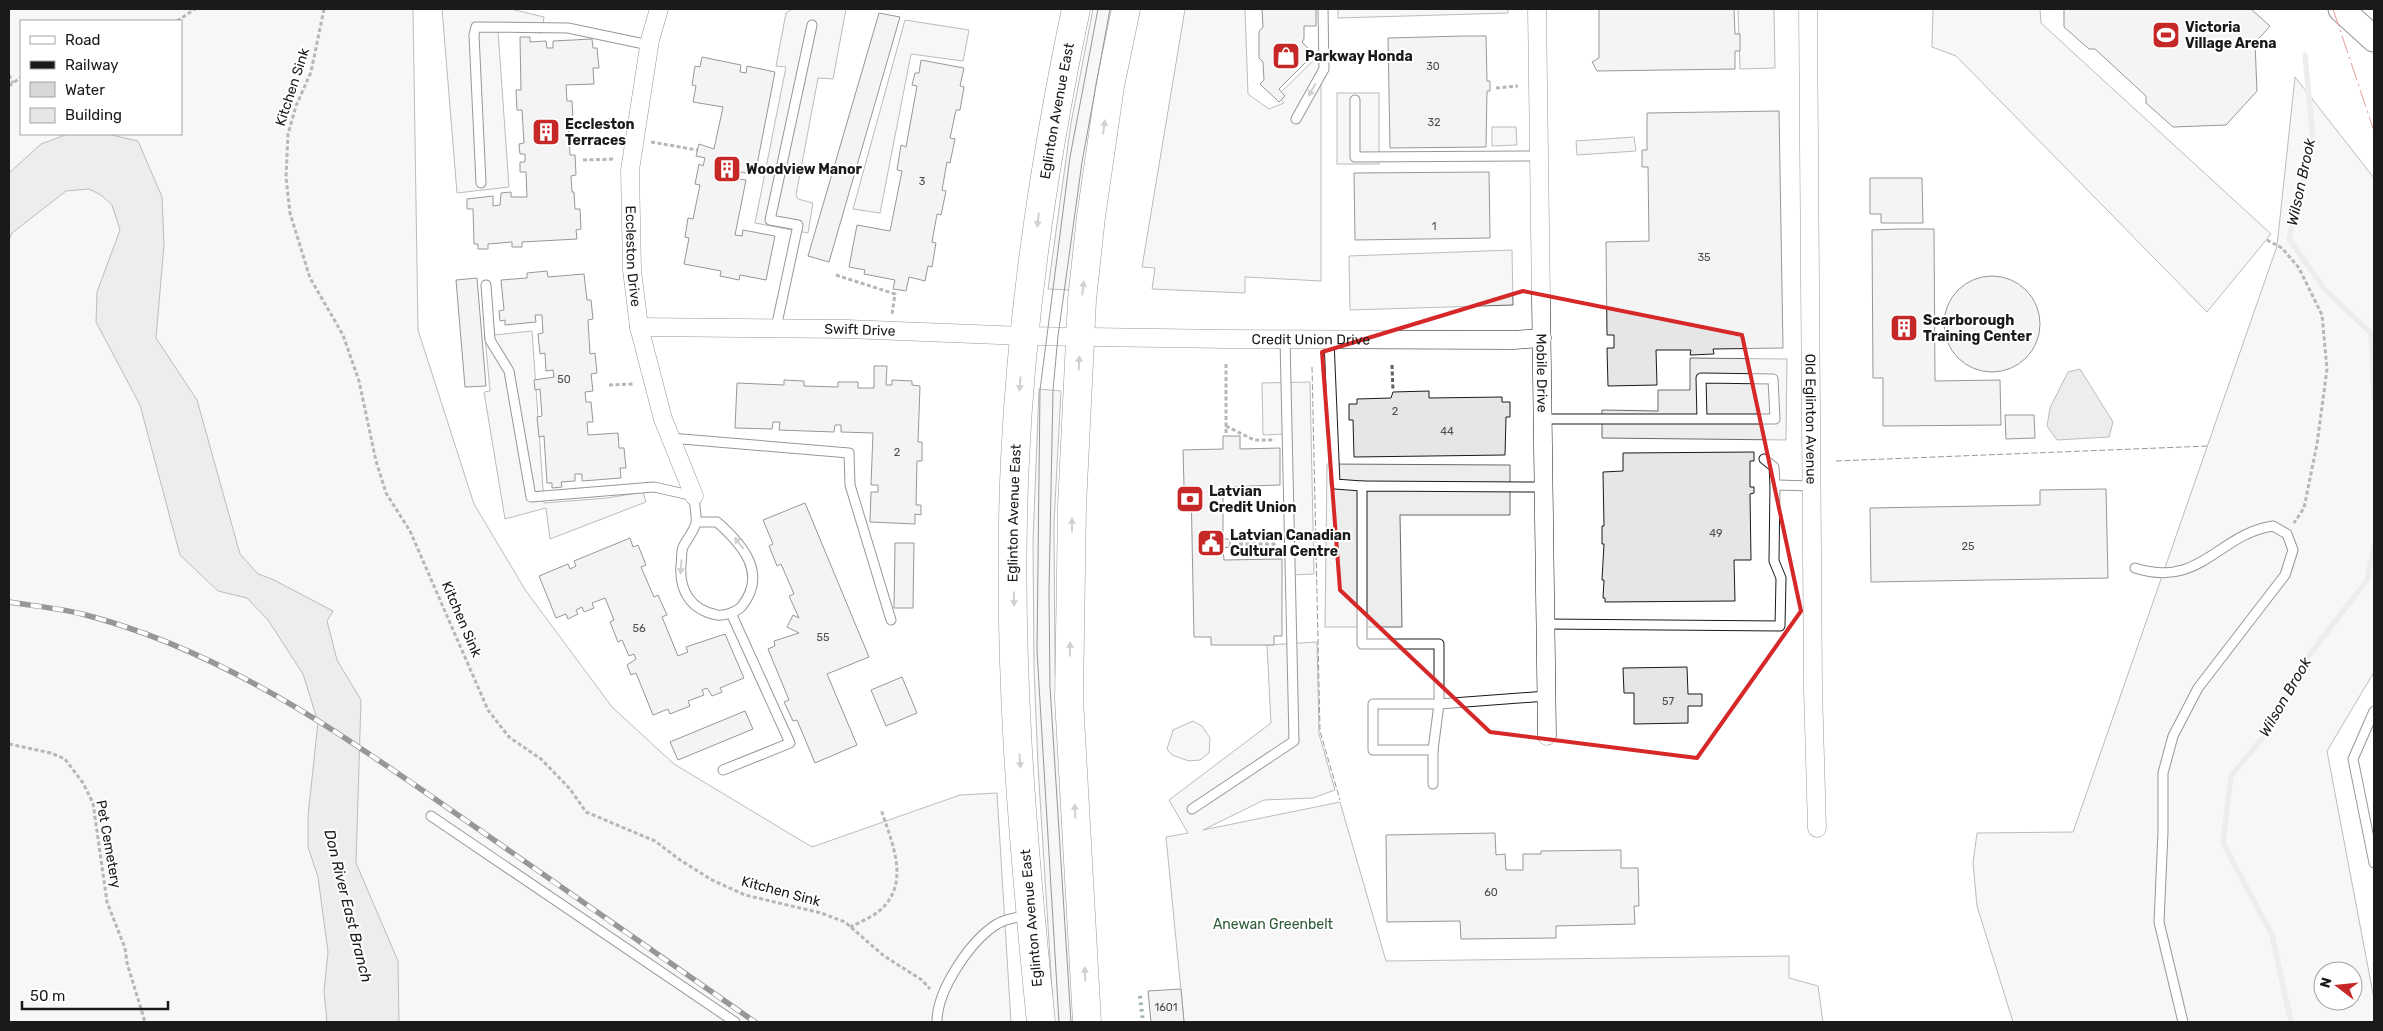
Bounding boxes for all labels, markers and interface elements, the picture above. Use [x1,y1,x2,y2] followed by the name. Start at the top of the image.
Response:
[2185,19,2277,52] place label: Victoria Village Arena
[20,20,182,135] legend
[2151,20,2181,50] sports icon: Victoria Village Arena
[65,31,101,49] text: Road
[1037,41,1078,180] street label: Eglinton Avenue East
[1271,41,1301,71] shop icon: Parkway Honda
[272,45,313,128] street label: Kitchen Sink
[1305,48,1413,65] place label: Parkway Honda
[65,56,119,74] text: Railway
[1426,60,1440,73] house number: 30
[65,81,105,99] text: Water
[1308,83,1317,96] one-way arrow
[65,106,122,124] text: Building
[565,116,635,149] place label: Eccleston Terraces
[1427,116,1441,129] house number: 32
[531,117,561,147] building icon: Eccleston Terraces
[1100,118,1108,134] one-way arrow
[2283,136,2319,227] water label: Wilson Brook
[712,154,742,184] building icon: Woodview Manor
[746,161,863,178] place label: Woodview Manor
[919,175,926,188] house number: 3
[622,205,644,308] street label: Eccleston Drive
[1034,212,1042,228] one-way arrow
[1432,220,1436,233] house number: 1
[1697,251,1711,264] house number: 35
[1079,279,1087,295] one-way arrow
[1923,312,2032,345] place label: Scarborough Training Center
[1889,313,1919,343] building icon: Scarborough Training Center
[824,321,896,340] street label: Swift Drive
[1252,331,1370,349] street label: Credit Union Drive
[1532,333,1551,413] street label: Mobile Drive
[1802,354,1819,485] street label: Old Eglinton Avenue
[1075,355,1083,371] one-way arrow
[557,373,571,386] house number: 50
[1016,376,1024,392] one-way arrow
[1392,405,1398,418] house number: 2
[1440,425,1454,438] house number: 44
[1004,443,1025,582] street label: Eglinton Avenue East
[894,446,900,459] house number: 2
[1209,483,1297,516] place label: Latvian Credit Union
[1175,484,1205,514] bank icon: Latvian Credit Union
[1068,517,1076,533] one-way arrow
[1230,527,1351,560] place label: Latvian Canadian Cultural Centre
[1709,527,1723,540] house number: 49
[1196,528,1226,558] public building icon: Latvian Canadian Cultural Centre
[734,537,745,550] one-way arrow
[1962,540,1975,553] house number: 25
[677,560,685,576] one-way arrow
[438,579,486,661] street label: Kitchen Sink
[1010,591,1018,607] one-way arrow
[632,622,646,635] house number: 56
[816,631,830,644] house number: 55
[1066,641,1074,657] one-way arrow
[2255,654,2315,740] water label: Wilson Brook
[1662,695,1674,708] house number: 57
[1016,754,1024,770] one-way arrow
[92,799,125,890] street label: Pet Cemetery
[1071,803,1079,819] one-way arrow
[320,828,376,984] water label: Don River East Branch
[1017,848,1046,988] street label: Eglinton Avenue East
[740,873,823,910] street label: Kitchen Sink
[1484,886,1498,899] house number: 60
[1213,916,1334,933] park label: Anewan Greenbelt
[2313,961,2363,1011] north arrow
[1080,965,1088,981] one-way arrow
[2316,975,2336,990] text: N
[22,978,169,1010] scale bar
[30,987,65,1005] text: 50 m
[1154,1001,1178,1014] house number: 1601

